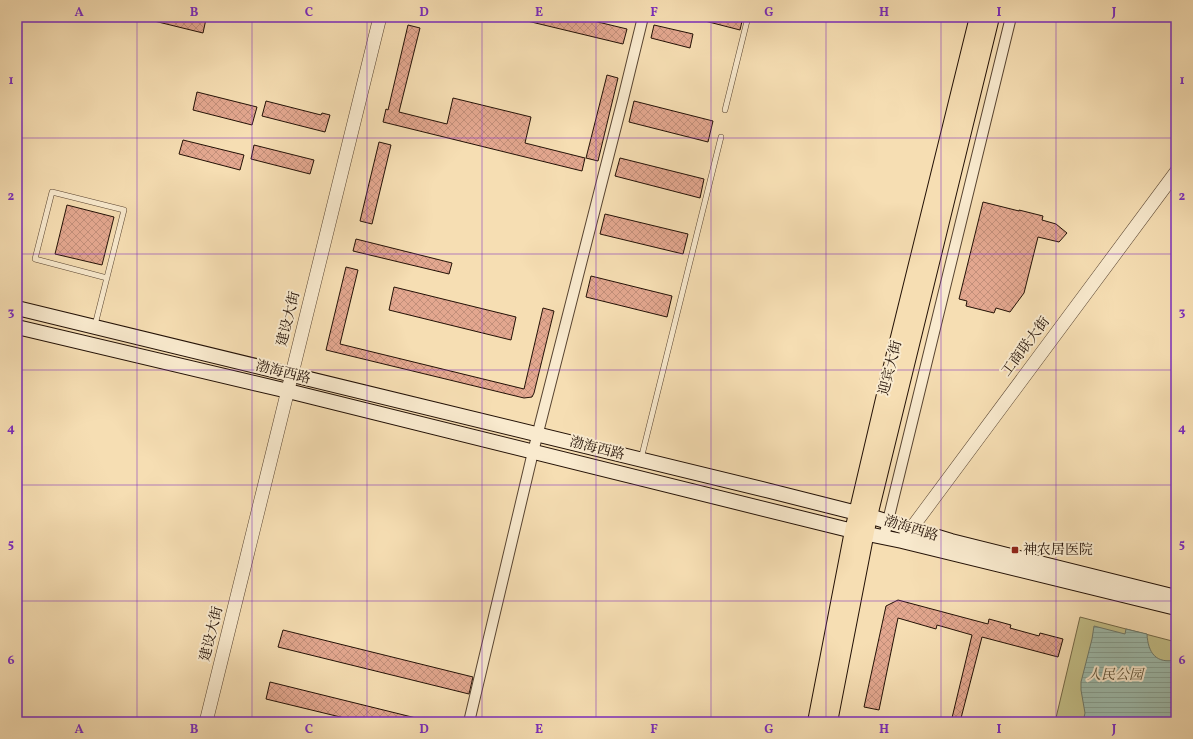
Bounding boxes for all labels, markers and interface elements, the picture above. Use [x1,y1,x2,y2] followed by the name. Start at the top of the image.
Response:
[74,4,84,22] text: A
[190,4,199,22] text: B
[305,4,313,22] text: C
[419,4,429,22] text: D
[535,4,543,22] text: E
[650,4,658,22] text: F
[764,4,774,22] text: G
[879,4,889,22] text: H
[997,4,1002,22] text: I
[1111,4,1117,22] text: J
[8,72,14,90] text: 1
[1179,72,1185,90] text: 1
[8,188,15,206] text: 2
[1179,188,1186,206] text: 2
[273,290,305,348] street label: 建设大街
[8,304,15,322] text: 3
[1179,304,1186,322] text: 3
[997,313,1055,381] street label: 工商联大街
[875,339,907,397] street label: 迎宾大街
[254,357,312,389] street label: 渤海西路
[7,420,15,438] text: 4
[1178,420,1186,438] text: 4
[568,433,626,465] street label: 渤海西路
[881,512,941,546] street label: 渤海西路
[8,536,14,554] text: 5
[1179,536,1185,554] text: 5
[1023,541,1093,560] place label: 神农居医院
[1010,545,1020,555] marker: 神农居医院
[196,605,228,663] street label: 建设大街
[7,652,15,670] text: 6
[1178,652,1186,670] text: 6
[1087,666,1145,685] park label: 人民公园
[74,721,84,739] text: A
[190,721,199,739] text: B
[305,721,313,739] text: C
[419,721,429,739] text: D
[535,721,543,739] text: E
[650,721,658,739] text: F
[764,721,774,739] text: G
[879,721,889,739] text: H
[997,721,1002,739] text: I
[1111,721,1117,739] text: J

